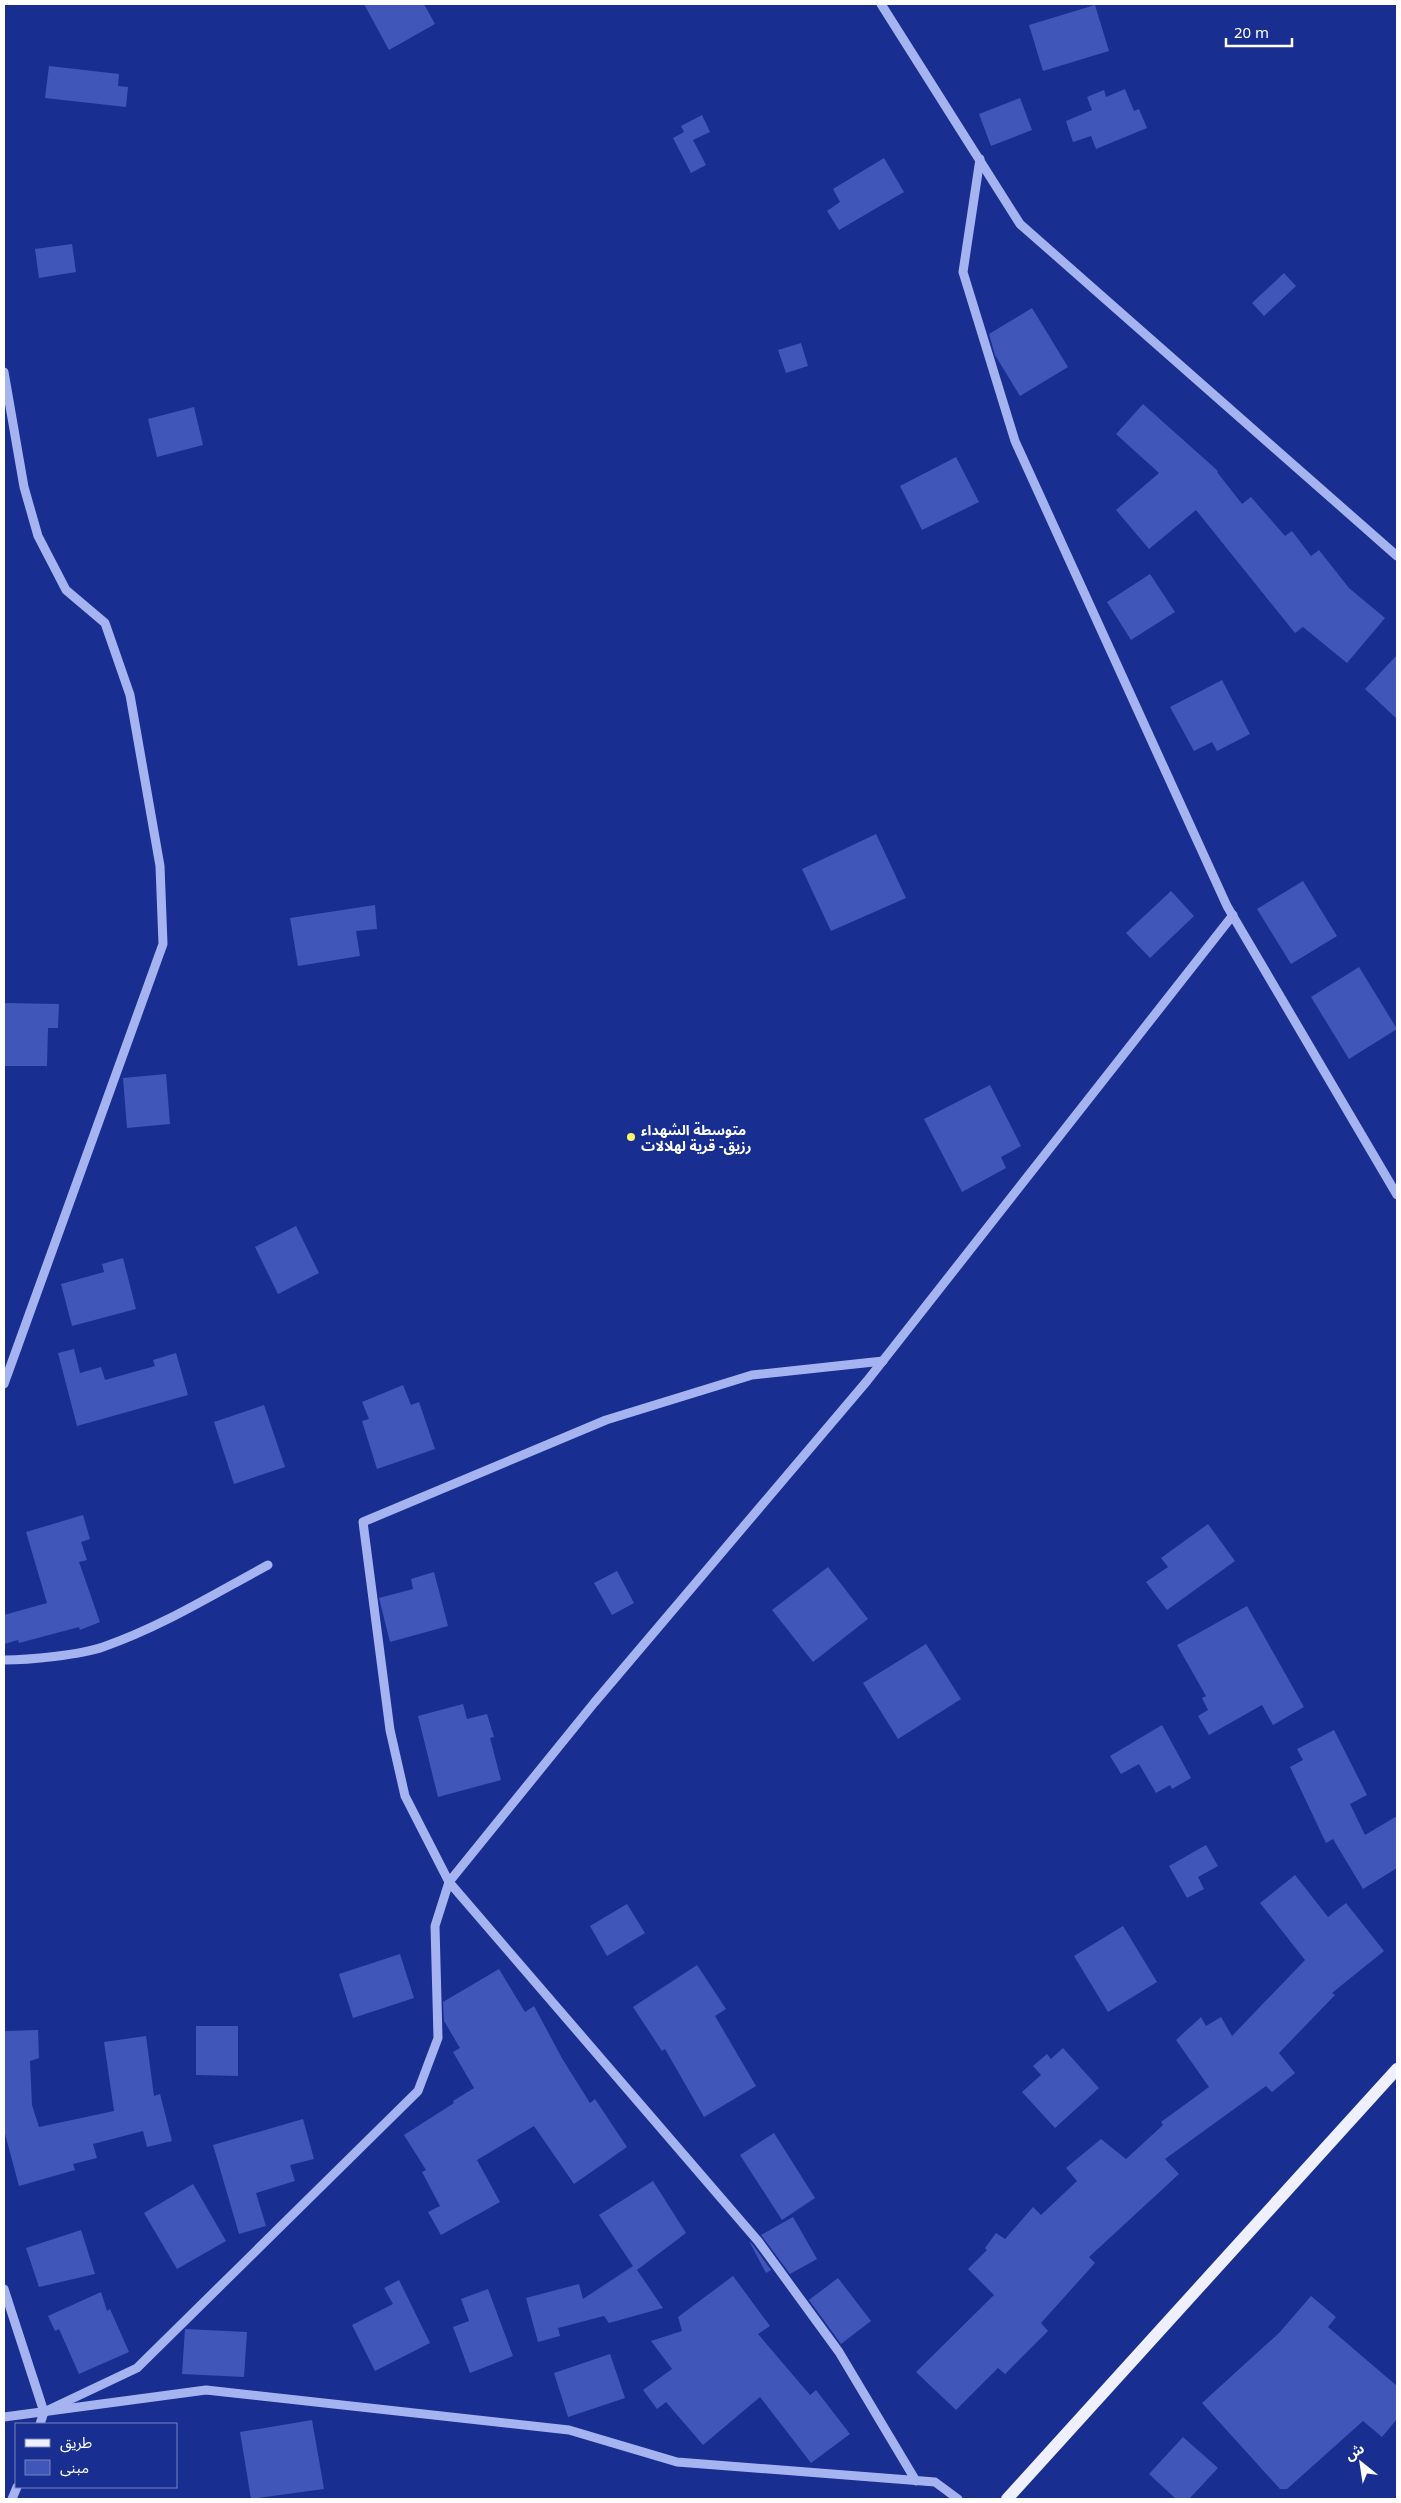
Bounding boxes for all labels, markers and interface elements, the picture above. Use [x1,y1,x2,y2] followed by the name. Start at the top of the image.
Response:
[1226,15,1292,47] scale bar
[1234,22,1269,42] text: 20 m
[641,1120,751,1155] place label: متوسطة الشهداء رزيق- قرية لهلالات
[625,1131,637,1143] marker: متوسطة الشهداء رزيق- قرية لهلالات
[15,2423,178,2488] legend
[60,2432,92,2453] text: طريق
[1336,2438,1386,2488] north arrow
[1341,2438,1367,2464] text: ش
[60,2457,89,2477] text: مبنى

